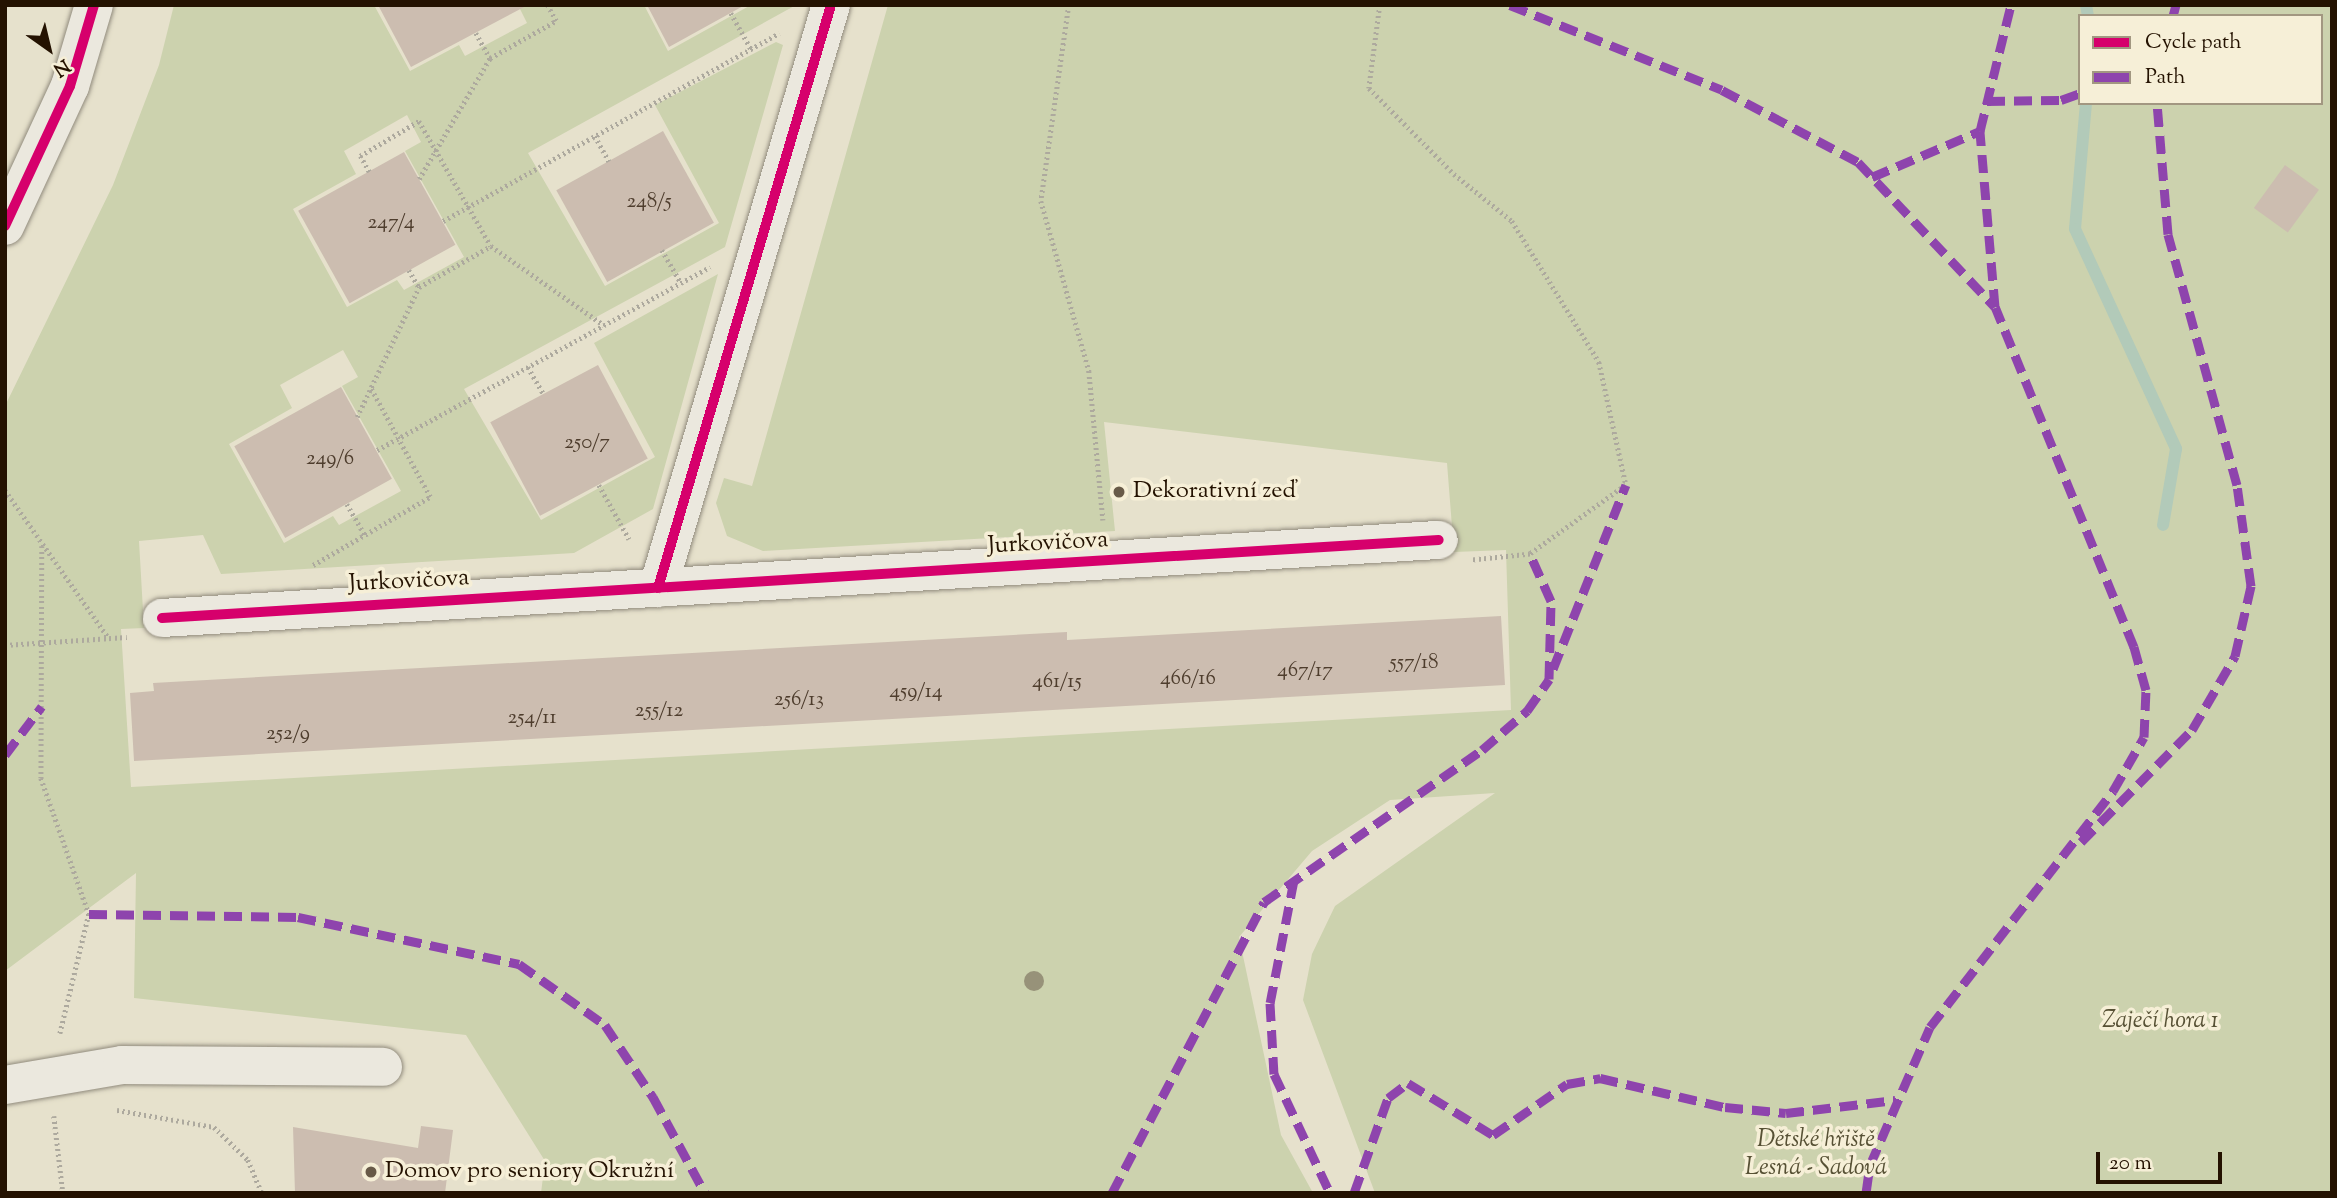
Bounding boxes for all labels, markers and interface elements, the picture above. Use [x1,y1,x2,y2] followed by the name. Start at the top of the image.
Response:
[14,14,84,84] north arrow
[2078,14,2323,105] legend
[2145,28,2242,58] text: Cycle path
[47,51,75,82] text: N
[2145,63,2186,93] text: Path
[626,189,672,215] house number: 248/5
[368,210,414,236] house number: 247/4
[564,430,610,456] house number: 250/7
[306,446,354,472] house number: 249/6
[1133,478,1296,506] place label: Dekorativní zeď
[1111,484,1127,500] marker: Dekorativní zeď
[987,526,1109,562] street label: Jurkovičova
[348,564,470,600] street label: Jurkovičova
[1389,650,1439,676] house number: 557/18
[1277,658,1333,684] house number: 467/17
[1160,666,1216,692] house number: 466/16
[1032,669,1082,695] house number: 461/15
[890,679,942,705] house number: 459/14
[774,687,824,713] house number: 256/13
[635,698,683,724] house number: 255/12
[507,705,557,731] house number: 254/11
[266,721,310,747] house number: 252/9
[2102,1008,2218,1036] park label: Zaječí hora 1
[1745,1127,1887,1183] park label: Dětské hřiště Lesná - Sadová
[2099,1138,2225,1182] scale bar
[2109,1149,2152,1179] text: 20 m
[385,1158,674,1186] place label: Domov pro seniory Okružní
[363,1164,379,1180] marker: Domov pro seniory Okružní

